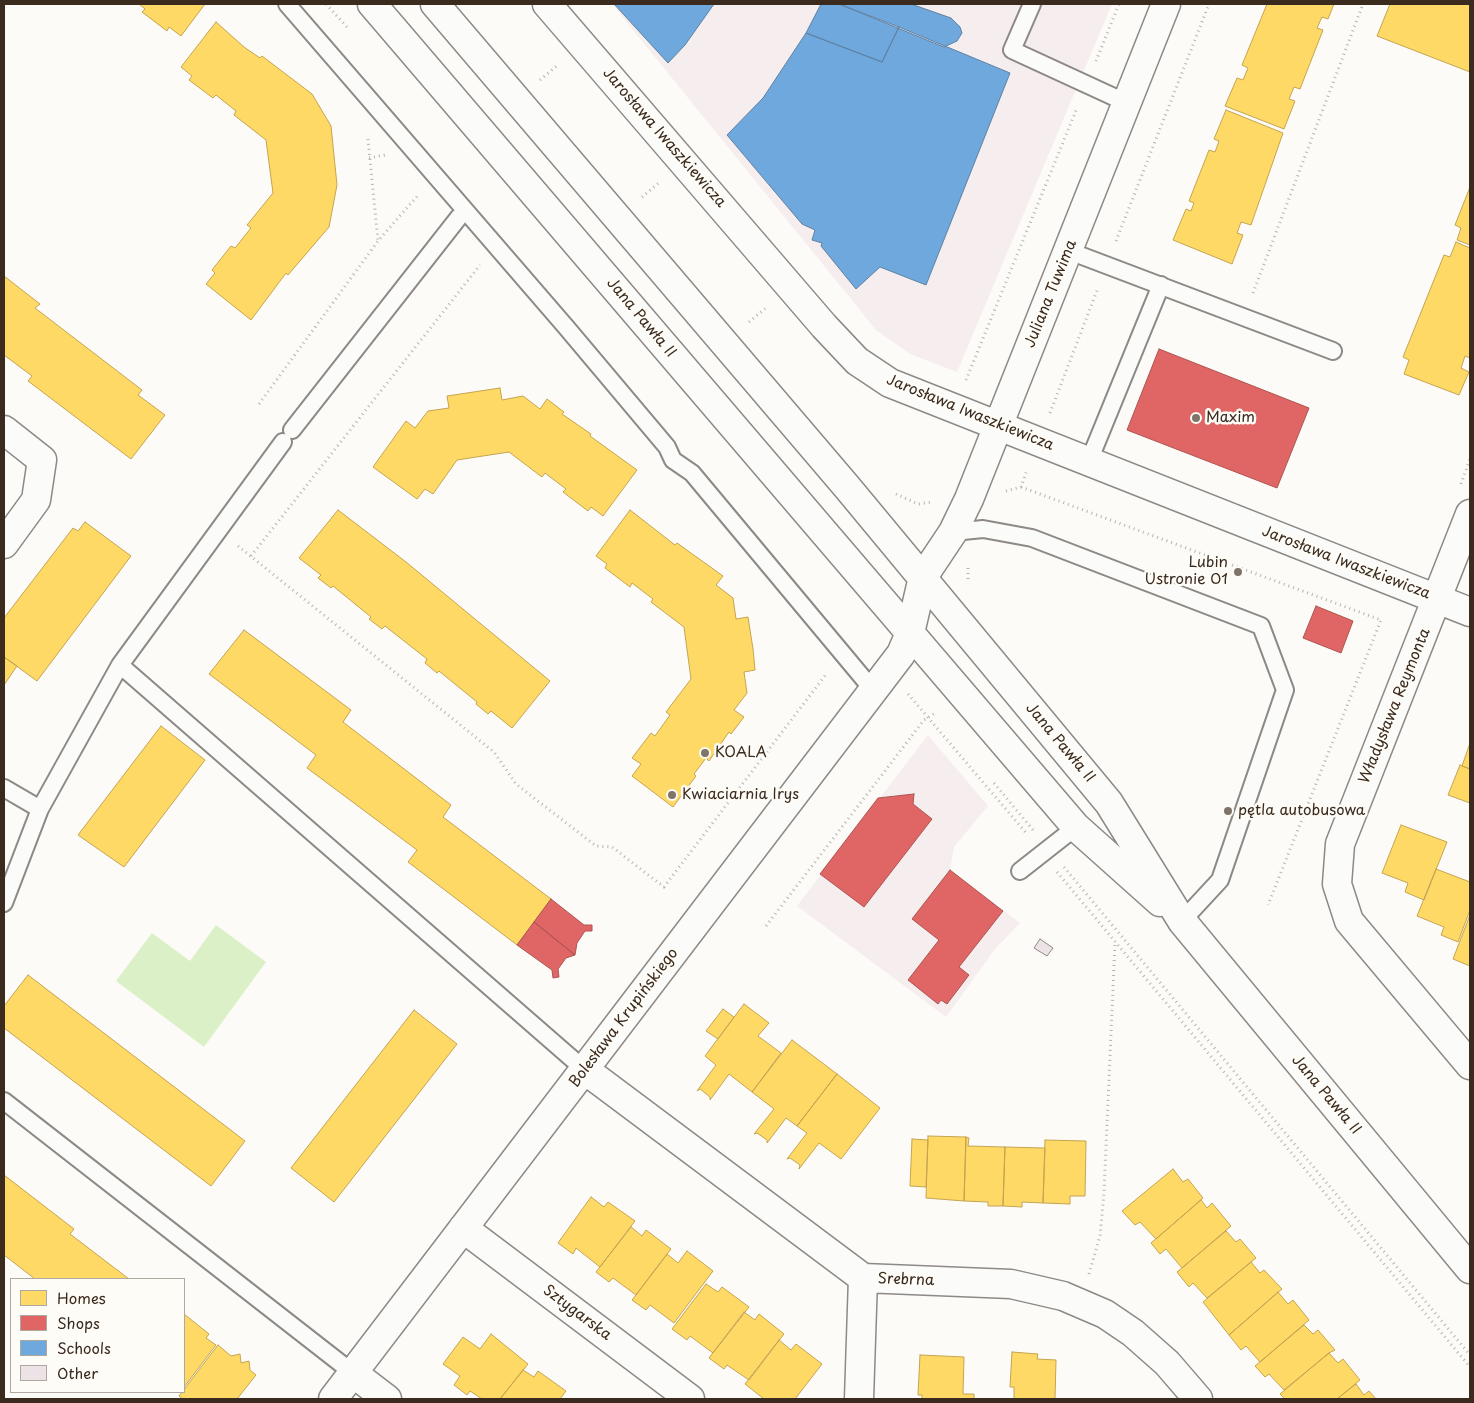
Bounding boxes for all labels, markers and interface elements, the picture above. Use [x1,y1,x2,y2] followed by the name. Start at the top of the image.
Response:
[599,65,729,211] street label: Jarosława Iwaszkiewicza
[1021,237,1081,351] street label: Juliana Tuwima
[603,275,679,361] street label: Jana Pawła II
[884,371,1056,455] street label: Jarosława Iwaszkiewicza
[1206,409,1255,427] place label: Maxim
[1190,412,1202,424] marker: Maxim
[1259,523,1433,603] street label: Jarosława Iwaszkiewicza
[1145,554,1228,589] place label: Lubin Ustronie 01
[1232,566,1244,578] marker: Lubin Ustronie 01
[1356,626,1434,786] street label: Władysława Reymonta
[1022,700,1098,786] street label: Jana Pawła II
[715,744,767,762] place label: KOALA
[699,747,711,759] marker: KOALA
[682,786,799,804] place label: Kwiaciarnia Irys
[666,789,678,801] marker: Kwiaciarnia Irys
[1238,802,1365,820] place label: pętla autobusowa
[1222,805,1234,817] marker: pętla autobusowa
[566,945,682,1091] street label: Bolesława Krupińskiego
[1288,1052,1364,1138] street label: Jana Pawła II
[877,1270,935,1290] street label: Srebrna
[10,1278,185,1393] legend
[539,1281,615,1345] street label: Sztygarska
[57,1286,106,1309] text: Homes
[57,1311,100,1334] text: Shops
[57,1336,111,1359] text: Schools
[57,1361,98,1384] text: Other

